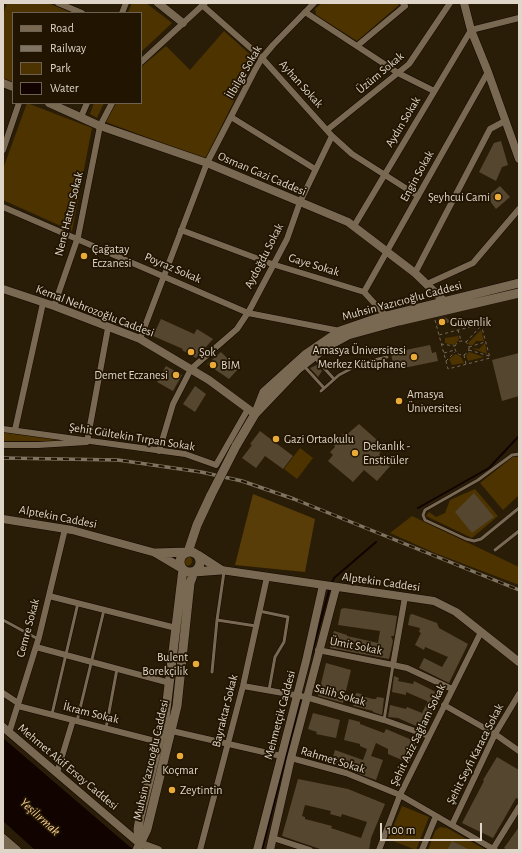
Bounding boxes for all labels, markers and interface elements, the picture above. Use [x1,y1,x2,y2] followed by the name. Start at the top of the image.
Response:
[12,12,142,104] legend
[50,22,74,34] text: Road
[50,42,86,54] text: Railway
[223,43,265,101] street label: İlbilge Sokak
[353,49,407,97] street label: Üzüm Sokak
[276,57,326,111] street label: Ayhan Sokak
[50,62,71,74] text: Park
[50,82,79,94] text: Water
[382,94,424,150] street label: Aydın Sokak
[397,148,437,204] street label: Engin Sokak
[216,149,308,199] street label: Osman Gazi Caddesi
[52,170,86,258] street label: Nene Hatun Sokak
[428,190,490,204] place label: Şeyhcui Cami
[493,192,503,202] marker: Şeyhcui Cami
[241,221,287,291] street label: Aydoğdu Sokak
[92,242,132,270] place label: Çağatay Eczanesi
[142,250,204,286] street label: Poyraz Sokak
[287,250,341,280] street label: Gaye Sokak
[79,251,89,261] marker: Çağatay Eczanesi
[341,278,463,324] street label: Muhsin Yazıcıoğlu Caddesi
[34,282,156,340] street label: Kemal Nehrozoğlu Caddesi
[450,315,491,329] place label: Güvenlik
[437,317,447,327] marker: Güvenlik
[313,343,406,371] place label: Amasya Üniversitesi Merkez Kütüphane
[199,345,216,359] place label: Şok
[186,347,196,357] marker: Şok
[409,352,419,362] marker: Amasya Üniversitesi Merkez Kütüphane
[221,358,240,372] place label: BİM
[208,360,218,370] marker: BİM
[94,368,168,382] place label: Demet Eczanesi
[171,370,181,380] marker: Demet Eczanesi
[407,387,462,415] place label: Amasya Üniversitesi
[394,396,404,406] marker: Amasya Üniversitesi
[68,420,196,454] street label: Şehit Gültekin Tırpan Sokak
[284,432,354,446] place label: Gazi Ortaokulu
[271,434,281,444] marker: Gazi Ortaokulu
[363,439,410,467] place label: Dekanlık - Enstitüler
[350,448,360,458] marker: Dekanlık - Enstitüler
[18,502,98,532] street label: Alptekin Caddesi
[341,569,421,595] street label: Alptekin Caddesi
[13,597,43,659] street label: Cemre Sokak
[329,634,383,658] street label: Ümit Sokak
[142,650,188,678] place label: Bulent Borekçilik
[191,659,201,669] marker: Bulent Borekçilik
[261,669,299,761] street label: Mehmetçik Caddesi
[209,673,241,749] street label: Bayraktar Sokak
[313,681,367,709] street label: Salih Sokak
[387,682,449,788] street label: Şehit Aziz Sağlam Sokak
[130,698,172,822] street label: Muhsin Yazıcıoğlu Caddesi
[62,699,120,727] street label: İkram Sokak
[443,701,507,807] street label: Şehit Seyfi Karaca Sokak
[15,721,121,813] street label: Mehmet Akif Ersoy Caddesi
[299,743,367,777] street label: Rahmet Sokak
[175,751,185,761] marker: Koçmar
[162,763,198,777] place label: Koçmar
[180,783,223,797] place label: Zeytintin
[167,785,177,795] marker: Zeytintin
[17,795,63,839] water label: Yeşilırmak
[382,815,484,841] scale bar
[387,824,415,836] text: 100 m

